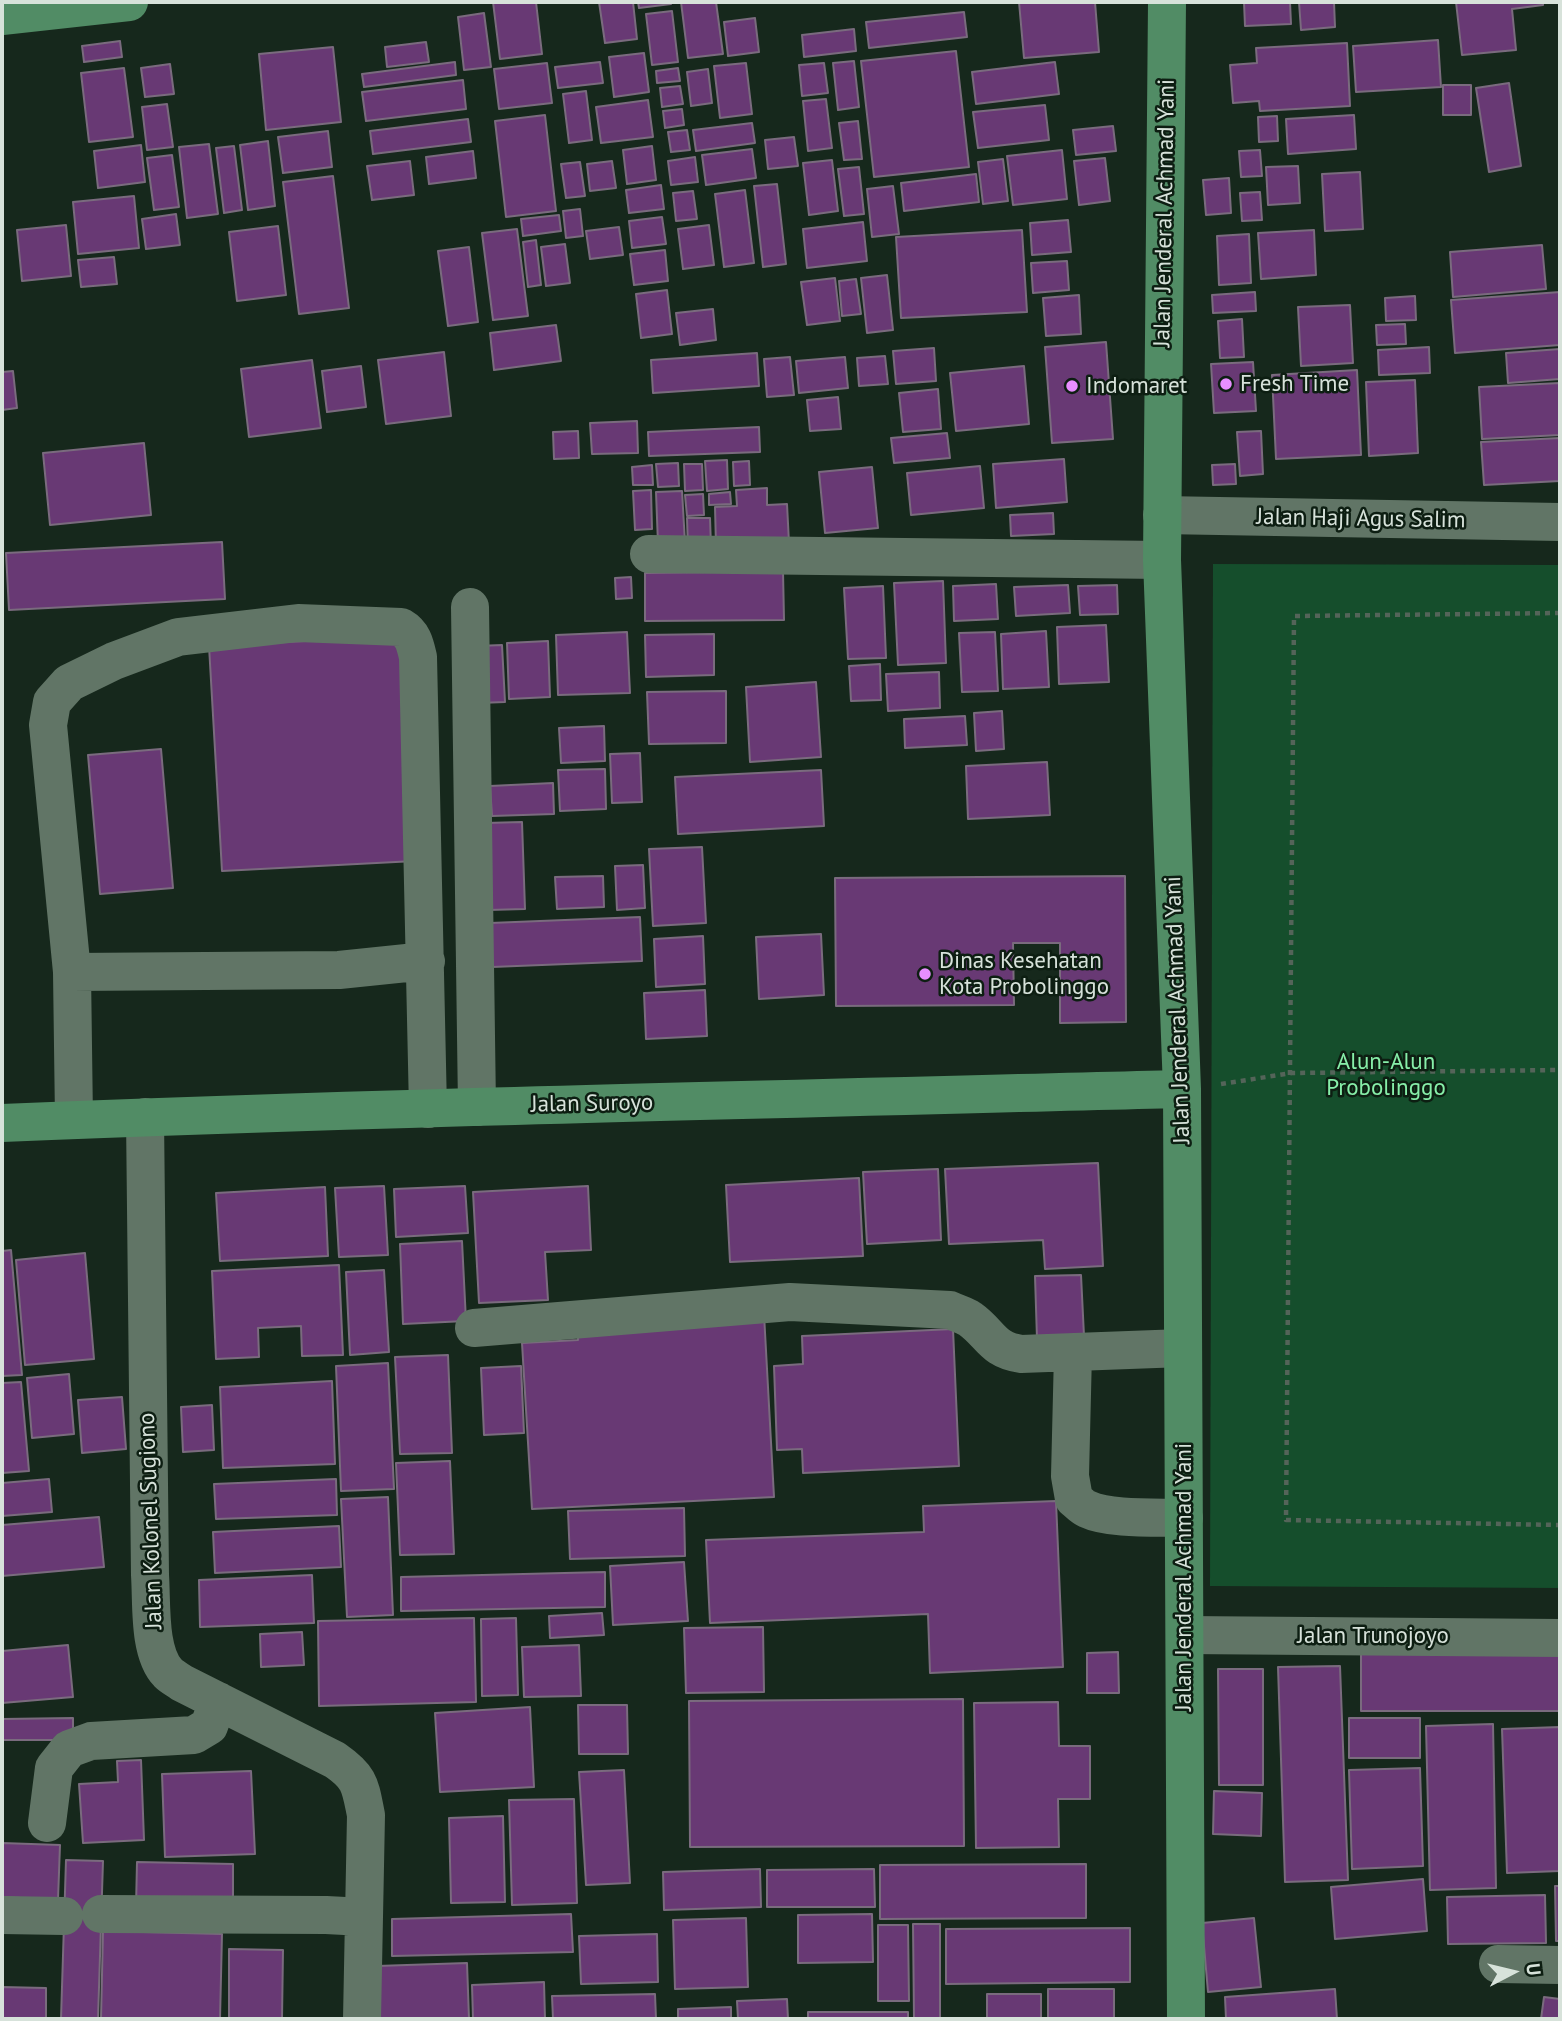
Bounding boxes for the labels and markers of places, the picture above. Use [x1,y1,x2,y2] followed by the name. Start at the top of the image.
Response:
[1240,370,1349,398] place label: Fresh Time
[1086,372,1187,400] place label: Indomaret
[1218,376,1234,392] marker: Fresh Time
[1064,378,1080,394] marker: Indomaret
[939,947,1109,1001] place label: Dinas Kesehatan Kota Probolinggo
[917,966,933,982] marker: Dinas Kesehatan Kota Probolinggo

